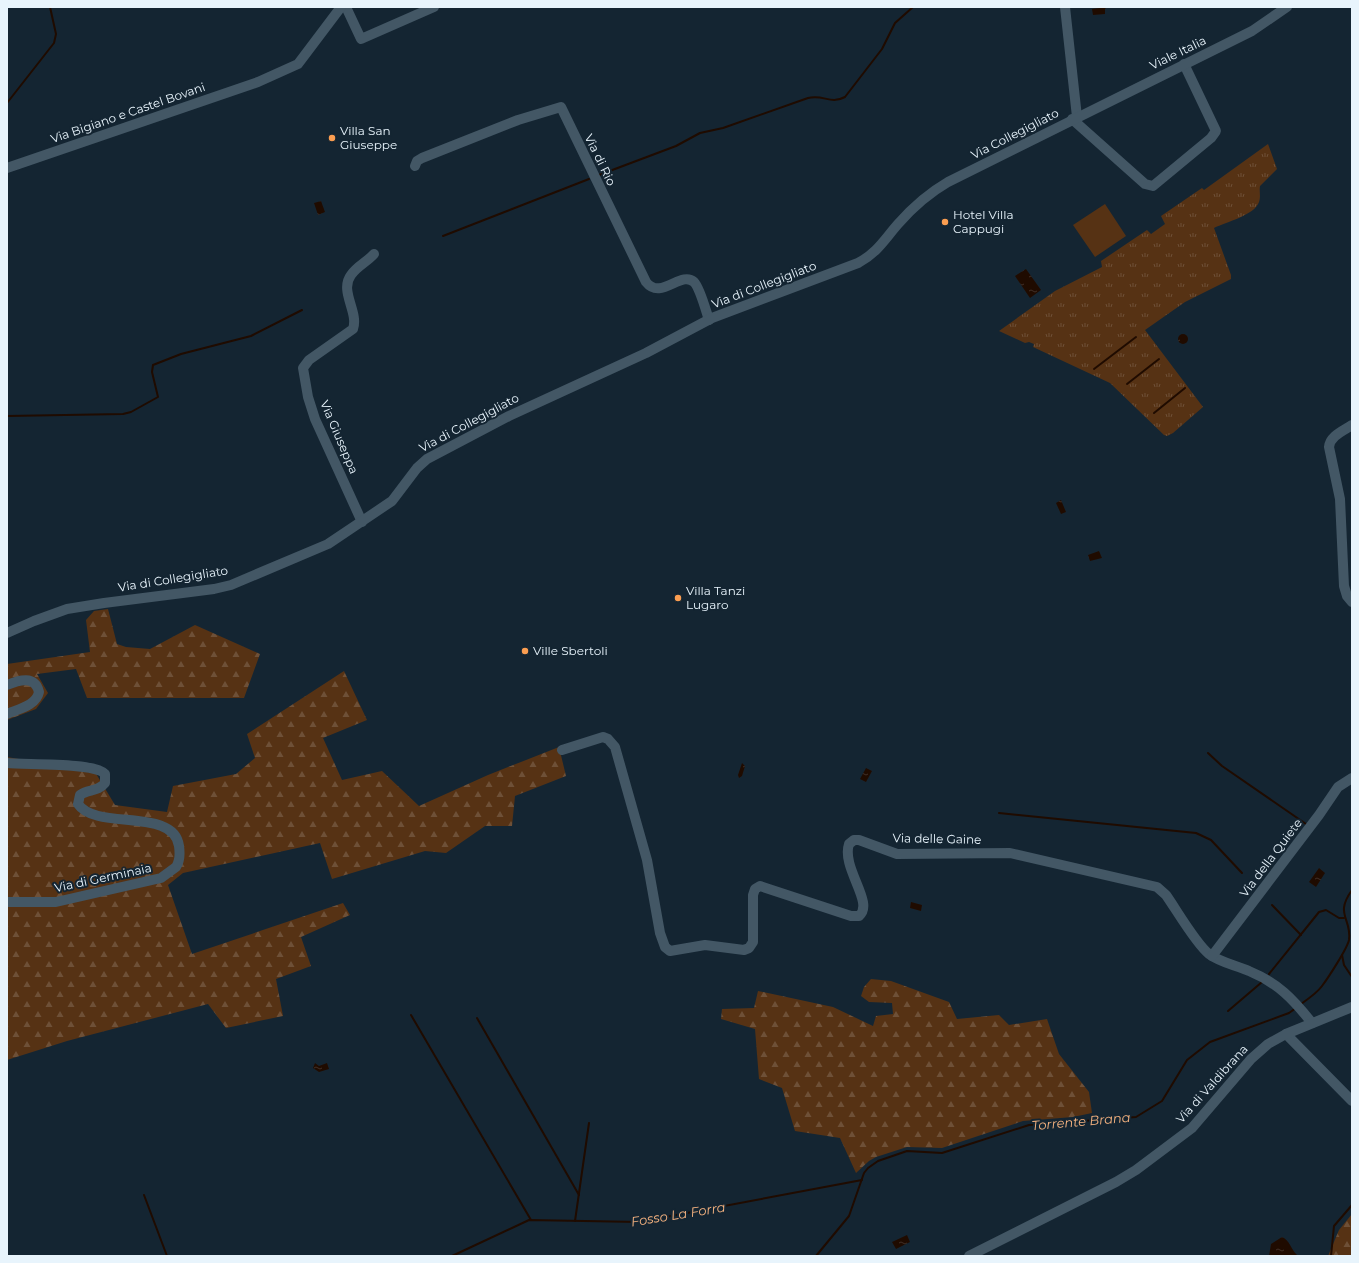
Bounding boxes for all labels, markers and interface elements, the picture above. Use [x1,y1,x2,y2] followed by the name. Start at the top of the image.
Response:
[1147,32,1208,73] street label: Viale Italia
[49,79,207,146] street label: Via Bigiano e Castel Bovani
[968,105,1061,162] street label: Via Collegigliato
[340,123,397,152] place label: Villa San Giuseppe
[582,132,619,188] street label: Via di Rio
[327,133,337,143] marker: Villa San Giuseppe
[953,207,1013,236] place label: Hotel Villa Cappugi
[940,217,950,227] marker: Hotel Villa Cappugi
[709,258,818,311] street label: Via di Collegigliato
[416,390,521,455] street label: Via di Collegigliato
[317,398,362,476] street label: Via Giuseppa
[117,562,229,595] street label: Via di Collegigliato
[686,583,745,612] place label: Villa Tanzi Lugaro
[673,593,683,603] marker: Villa Tanzi Lugaro
[533,643,608,658] place label: Ville Sbertoli
[520,646,530,656] marker: Ville Sbertoli
[1236,816,1305,900] street label: Via della Quiete
[892,830,982,847] street label: Via delle Gaine
[53,860,153,895] street label: Via di Germinaia
[1173,1041,1251,1126] street label: Via di Valdibrana
[1031,1109,1131,1133] water label: Torrente Brana
[630,1199,726,1229] water label: Fosso La Forra

